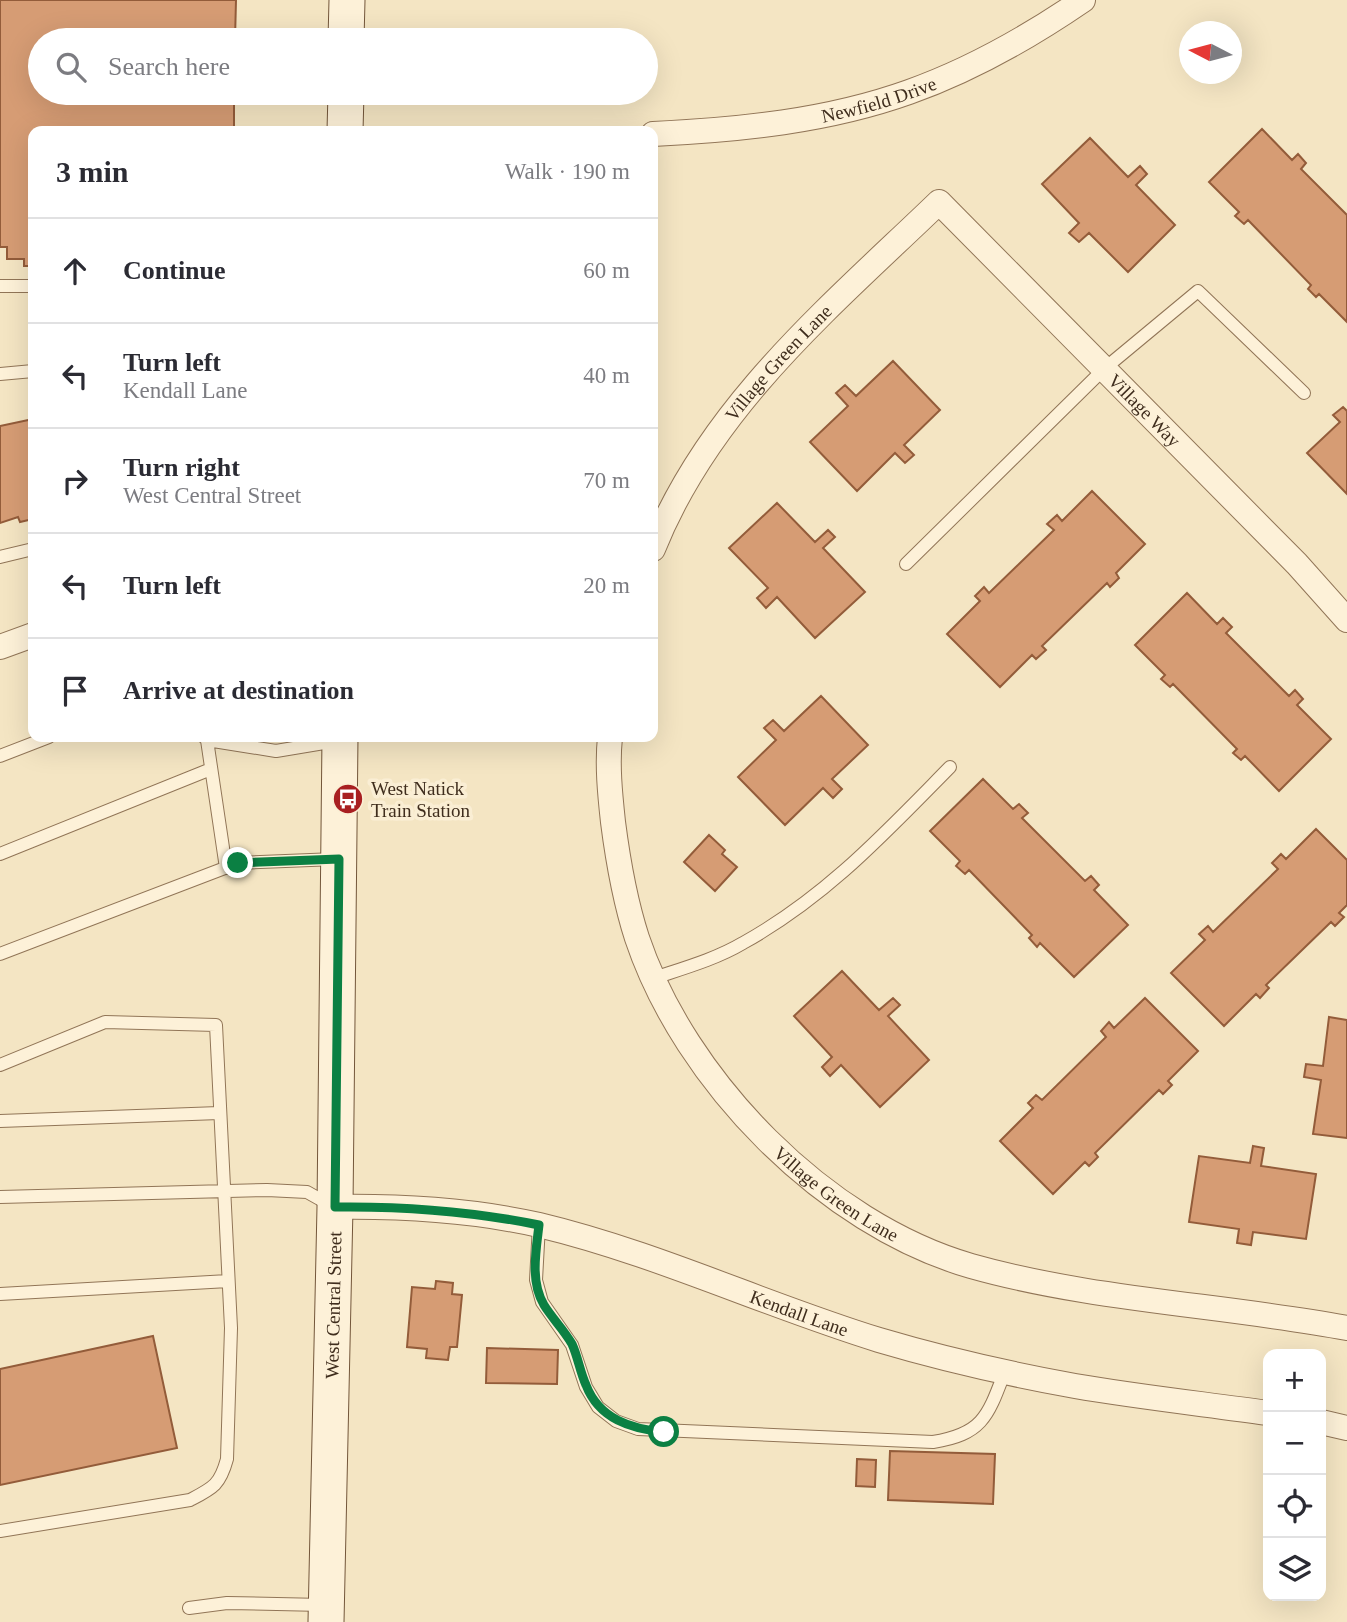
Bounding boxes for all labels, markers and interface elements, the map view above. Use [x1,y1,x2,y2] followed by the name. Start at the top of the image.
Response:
[1179,21,1242,84] north arrow
[28,28,658,105] search box
[52,48,90,86] icon: search
[108,52,230,81] text: Search here
[819,72,939,126] street label: Newfield Drive
[56,155,129,188] text: 3 min
[505,159,630,184] text: Walk · 190 m
[56,252,94,290] icon: ahead
[123,256,226,285] text: Continue
[583,258,630,283] text: 60 m
[720,300,836,425] street label: Village Green Lane
[123,348,221,377] text: Turn left
[56,357,94,395] icon: left
[583,363,630,388] text: 40 m
[1104,369,1185,451] street label: Village Way
[123,378,248,403] text: Kendall Lane
[123,453,240,482] text: Turn right
[56,462,94,500] icon: right
[583,468,630,493] text: 70 m
[123,483,301,508] text: West Central Street
[56,567,94,605] icon: left
[123,571,221,600] text: Turn left
[583,573,630,598] text: 20 m
[56,672,94,710] icon: arrive
[123,676,354,705] text: Arrive at destination
[371,778,471,821] place label: West Natick Train Station
[331,782,365,816] bus stop icon: West Natick Train Station
[222,847,253,878] route end
[770,1142,902,1245] street label: Village Green Lane
[321,1230,345,1379] street label: West Central Street
[747,1285,851,1340] street label: Kendall Lane
[1263,1349,1326,1601] map controls
[1263,1349,1326,1412] button: +
[1263,1412,1326,1475] button: −
[648,1416,679,1447] route start
[1263,1475,1326,1538] button: locate
[1263,1538,1326,1601] button: layers

